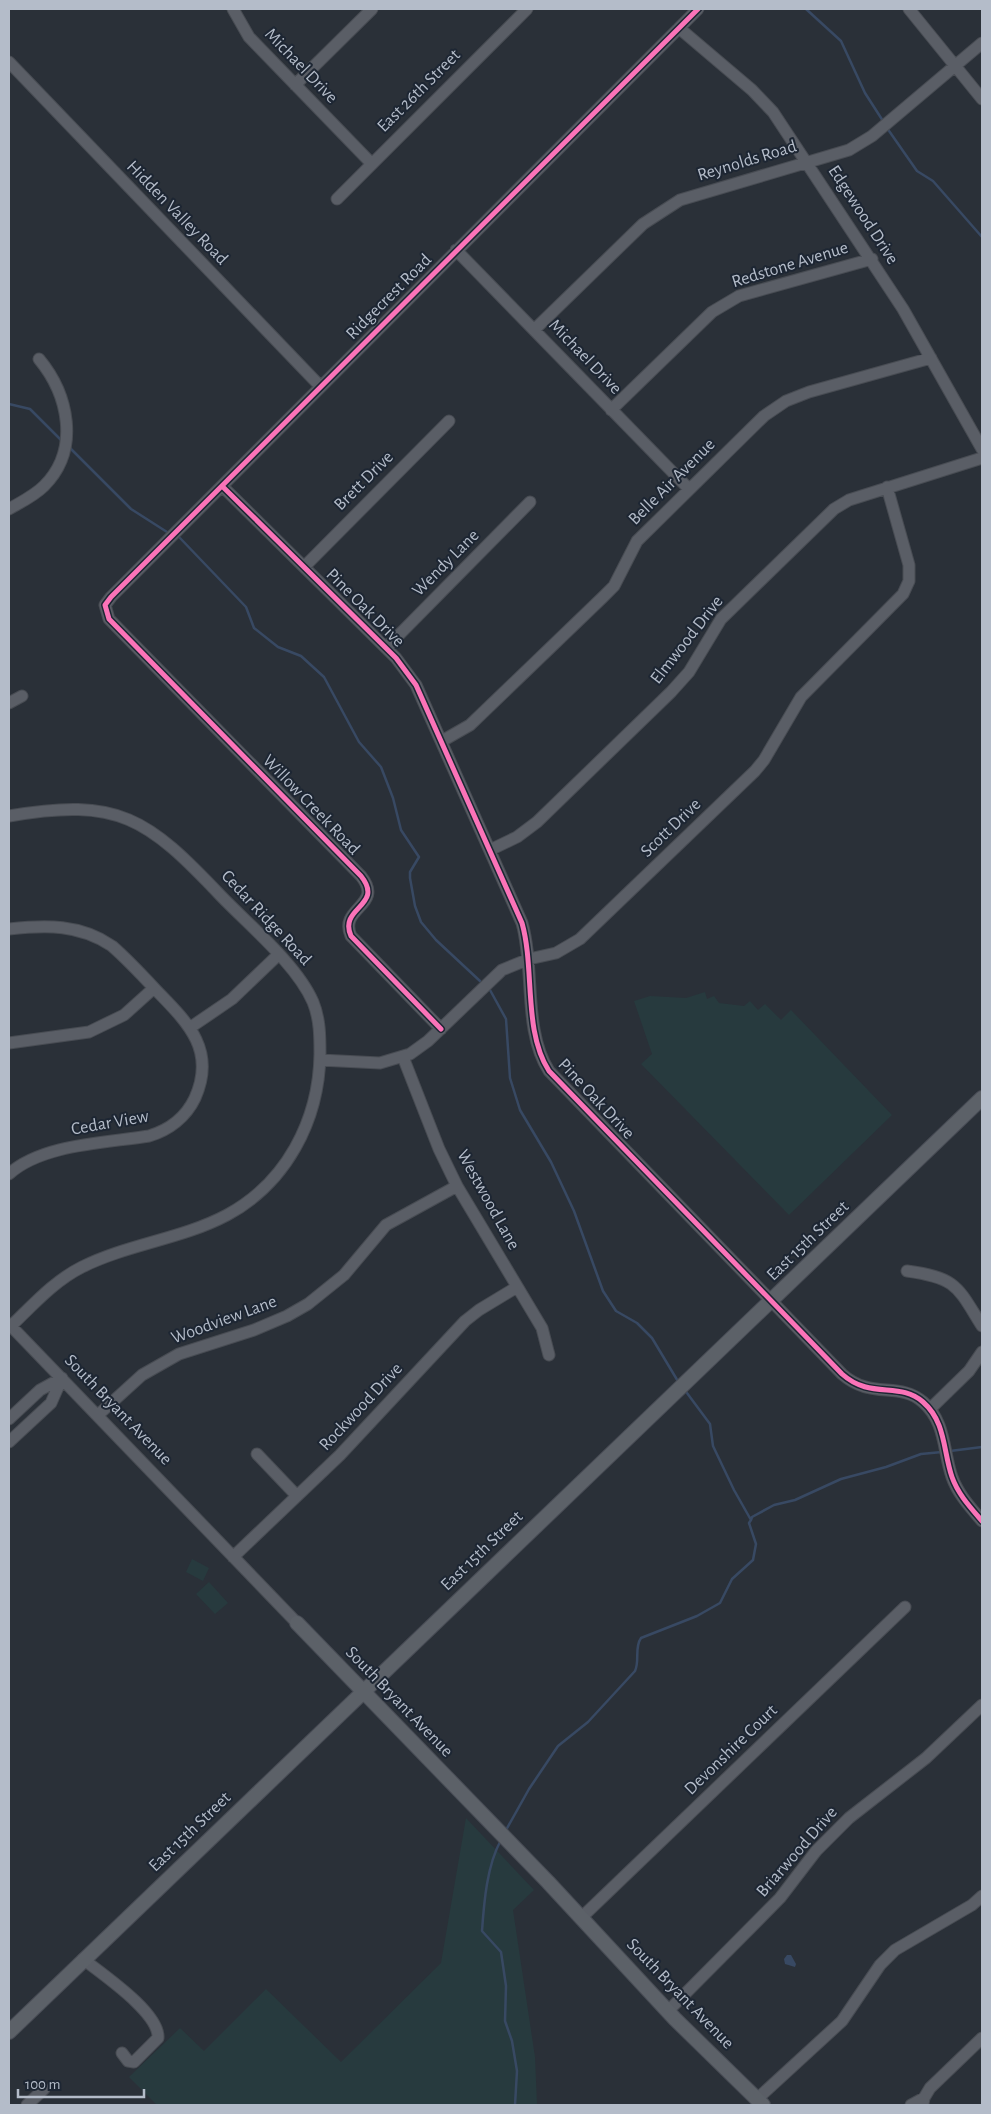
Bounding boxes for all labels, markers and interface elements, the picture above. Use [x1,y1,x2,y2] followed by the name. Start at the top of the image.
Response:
[261,25,341,107] street label: Michael Drive
[374,46,464,136] street label: East 26th Street
[695,137,799,185] street label: Reynolds Road
[123,157,231,269] street label: Hidden Valley Road
[824,162,902,268] street label: Edgewood Drive
[730,239,850,291] street label: Redstone Avenue
[343,251,435,343] street label: Ridgecrest Road
[545,316,625,398] street label: Michael Drive
[625,435,719,529] street label: Belle Air Avenue
[331,448,397,514] street label: Brett Drive
[409,526,483,600] street label: Wendy Lane
[322,565,408,651] street label: Pine Oak Drive
[647,593,727,687] street label: Elmwood Drive
[259,751,363,859] street label: Willow Creek Road
[637,795,705,861] street label: Scott Drive
[217,867,315,969] street label: Cedar Ridge Road
[554,1055,638,1143] street label: Pine Oak Drive
[70,1107,150,1139] street label: Cedar View
[453,1147,523,1253] street label: Westwood Lane
[764,1197,853,1284] street label: East 15th Street
[169,1293,279,1347] street label: Woodview Lane
[61,1351,175,1469] street label: South Bryant Avenue
[316,1360,406,1454] street label: Rockwood Drive
[438,1507,527,1594] street label: East 15th Street
[342,1643,456,1761] street label: South Bryant Avenue
[681,1701,781,1799] street label: Devonshire Court
[146,1788,235,1875] street label: East 15th Street
[753,1803,841,1901] street label: Briarwood Drive
[623,1935,737,2053] street label: South Bryant Avenue
[18,2066,144,2098] scale bar
[25,2077,60,2092] text: 100 m

